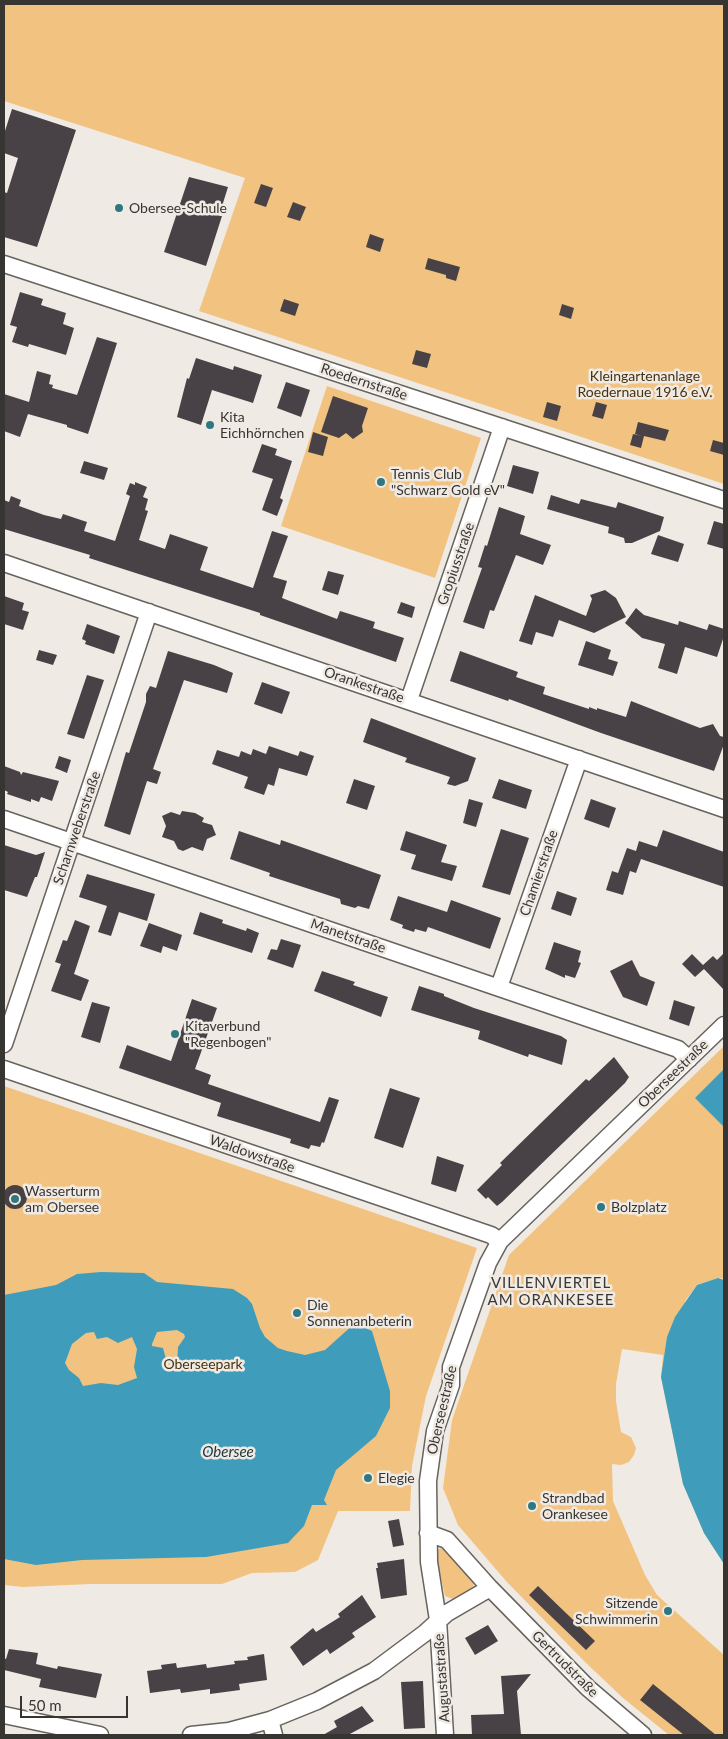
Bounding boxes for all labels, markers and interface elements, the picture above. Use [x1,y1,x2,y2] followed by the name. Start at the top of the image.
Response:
[129,200,227,216] place label: Obersee-Schule
[113,202,125,214] marker: Obersee-Schule
[318,360,410,404] street label: Roedernstraße
[577,368,713,401] park label: Kleingartenanlage Roedernaue 1916 e.V.
[220,409,304,442] place label: Kita Eichhörnchen
[204,419,216,431] marker: Kita Eichhörnchen
[391,466,505,498] place label: Tennis Club "Schwarz Gold eV"
[375,476,387,488] marker: Tennis Club "Schwarz Gold eV"
[434,520,478,608] street label: Gropiusstraße
[322,663,406,707] street label: Orankestraße
[50,769,104,887] street label: Scharnweberstraße
[516,828,562,918] street label: Chamierstraße
[308,915,388,957] street label: Manetstraße
[185,1018,271,1050] place label: Kitaverbund "Regenbogen"
[169,1028,181,1040] marker: Kitaverbund "Regenbogen"
[635,1036,711,1112] street label: Oberseestraße
[207,1132,297,1176] street label: Waldowstraße
[25,1183,100,1216] place label: Wasserturm am Obersee
[9,1193,21,1205] marker: Wasserturm am Obersee
[611,1199,667,1215] place label: Bolzplatz
[595,1201,607,1213] marker: Bolzplatz
[486,1274,616,1309] district label: VILLENVIERTEL AM ORANKESEE
[307,1297,412,1330] place label: Die Sonnenanbeterin
[291,1307,303,1319] marker: Die Sonnenanbeterin
[163,1356,243,1372] park label: Oberseepark
[424,1364,460,1456] street label: Oberseestraße
[202,1443,254,1461] water label: Obersee
[378,1470,415,1486] place label: Elegie
[362,1472,374,1484] marker: Elegie
[542,1490,608,1522] place label: Strandbad Orankesee
[526,1500,538,1512] marker: Strandbad Orankesee
[575,1595,658,1628] place label: Sitzende Schwimmerin
[662,1605,674,1617] marker: Sitzende Schwimmerin
[528,1627,602,1701] street label: Gertrudstraße
[431,1633,453,1723] street label: Augustastraße
[22,1686,130,1718] scale bar
[28,1696,62,1714] text: 50 m

